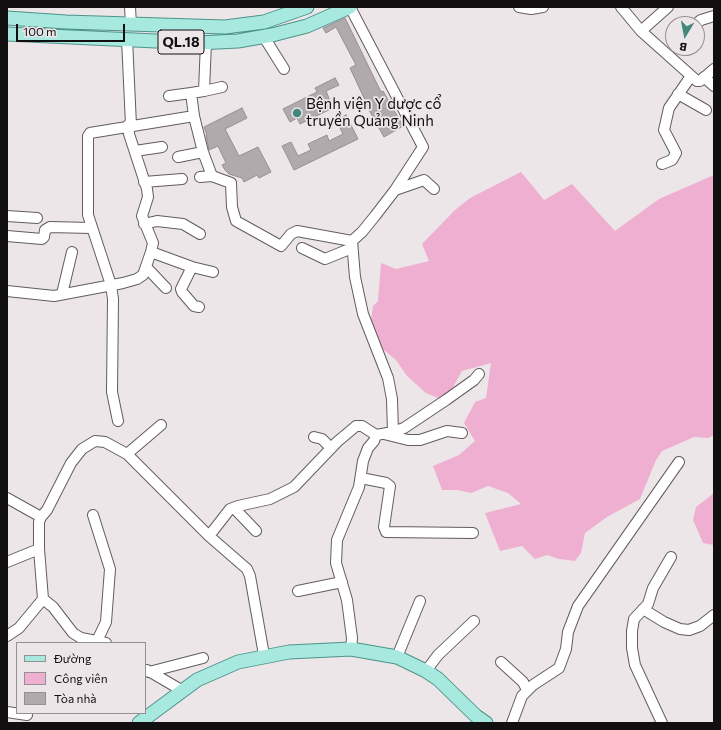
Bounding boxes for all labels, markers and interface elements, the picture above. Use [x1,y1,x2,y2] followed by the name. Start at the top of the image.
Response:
[18,16,127,42] scale bar
[665,16,705,56] north arrow
[23,24,57,38] text: 100 m
[158,30,204,54] road number: QL.18
[678,40,688,54] text: B
[306,95,441,130] place label: Bệnh viện Y dược cổ truyền Quảng Ninh
[291,107,303,119] marker: Bệnh viện Y dược cổ truyền Quảng Ninh
[16,642,146,714] legend
[54,651,91,665] text: Đường
[54,671,108,685] text: Công viên
[54,691,96,705] text: Tòa nhà

